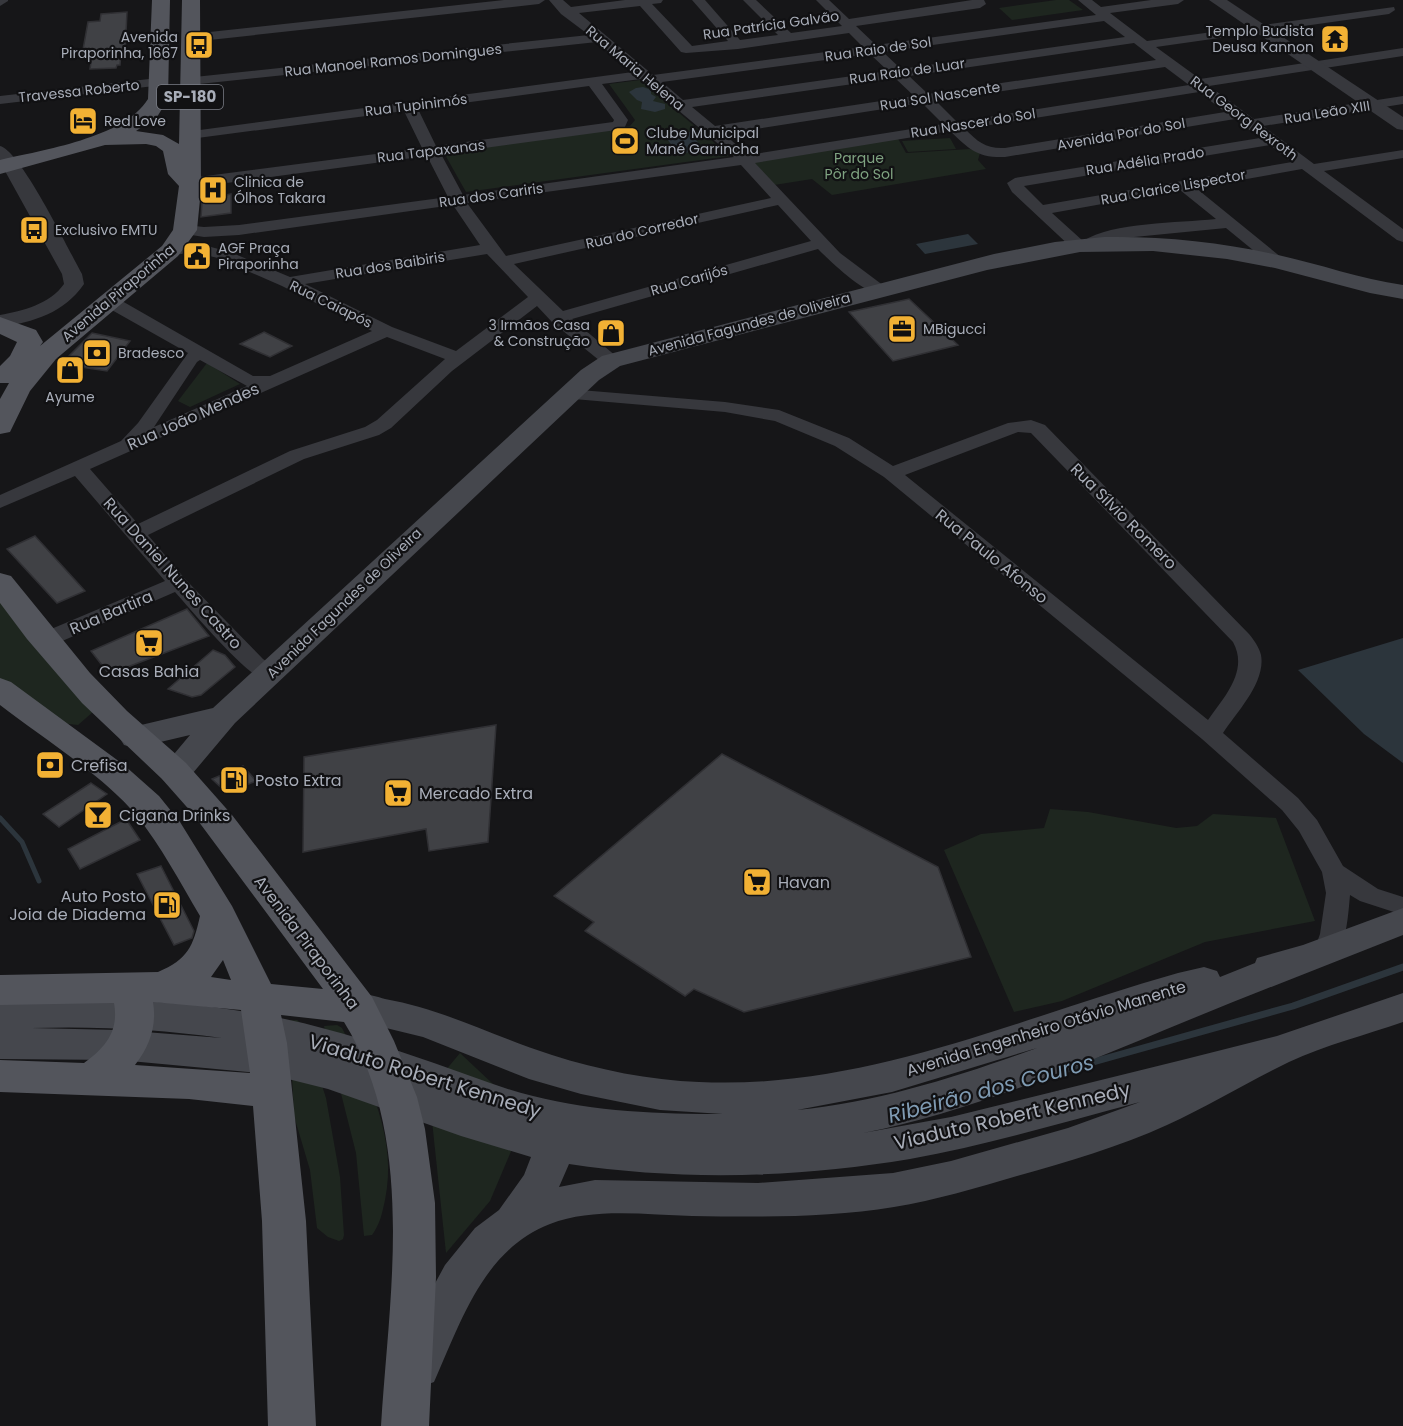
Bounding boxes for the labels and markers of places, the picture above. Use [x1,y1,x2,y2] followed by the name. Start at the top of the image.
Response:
[1205,21,1314,57] place label: Templo Budista Deusa Kannon
[1319,23,1351,55] temple icon: Templo Budista Deusa Kannon
[61,27,178,63] place label: Avenida Piraporinha, 1667
[183,29,215,61] bus stop icon: Avenida Piraporinha, 1667
[67,105,99,137] hotel icon: Red Love
[104,111,166,131] place label: Red Love
[646,123,759,159] place label: Clube Municipal Mané Garrincha
[609,125,641,157] sports icon: Clube Municipal Mané Garrincha
[234,172,326,208] place label: Clinica de Ólhos Takara
[197,174,229,206] hospital icon: Clinica de Ólhos Takara
[18,214,50,246] bus stop icon: Exclusivo EMTU
[55,220,157,240] place label: Exclusivo EMTU
[218,238,299,274] place label: AGF Praça Piraporinha
[181,240,213,272] public building icon: AGF Praça Piraporinha
[886,313,918,345] office icon: MBigucci
[488,315,590,351] place label: 3 Irmãos Casa & Construção
[595,317,627,349] shop icon: 3 Irmãos Casa & Construção
[923,319,986,339] place label: MBigucci
[81,337,113,369] bank icon: Bradesco
[118,343,184,363] place label: Bradesco
[54,354,86,386] shop icon: Ayume
[45,387,95,407] place label: Ayume
[133,627,165,659] supermarket icon: Casas Bahia
[99,660,199,683] place label: Casas Bahia
[34,749,66,781] bank icon: Crefisa
[71,754,128,777] place label: Crefisa
[218,764,250,796] fuel station icon: Posto Extra
[255,769,342,792] place label: Posto Extra
[382,777,414,809] supermarket icon: Mercado Extra
[419,782,533,805] place label: Mercado Extra
[82,799,114,831] bar icon: Cigana Drinks
[119,804,230,827] place label: Cigana Drinks
[741,866,773,898] supermarket icon: Havan
[778,871,830,894] place label: Havan
[9,885,146,926] place label: Auto Posto Joia de Diadema
[151,889,183,921] fuel station icon: Auto Posto Joia de Diadema

